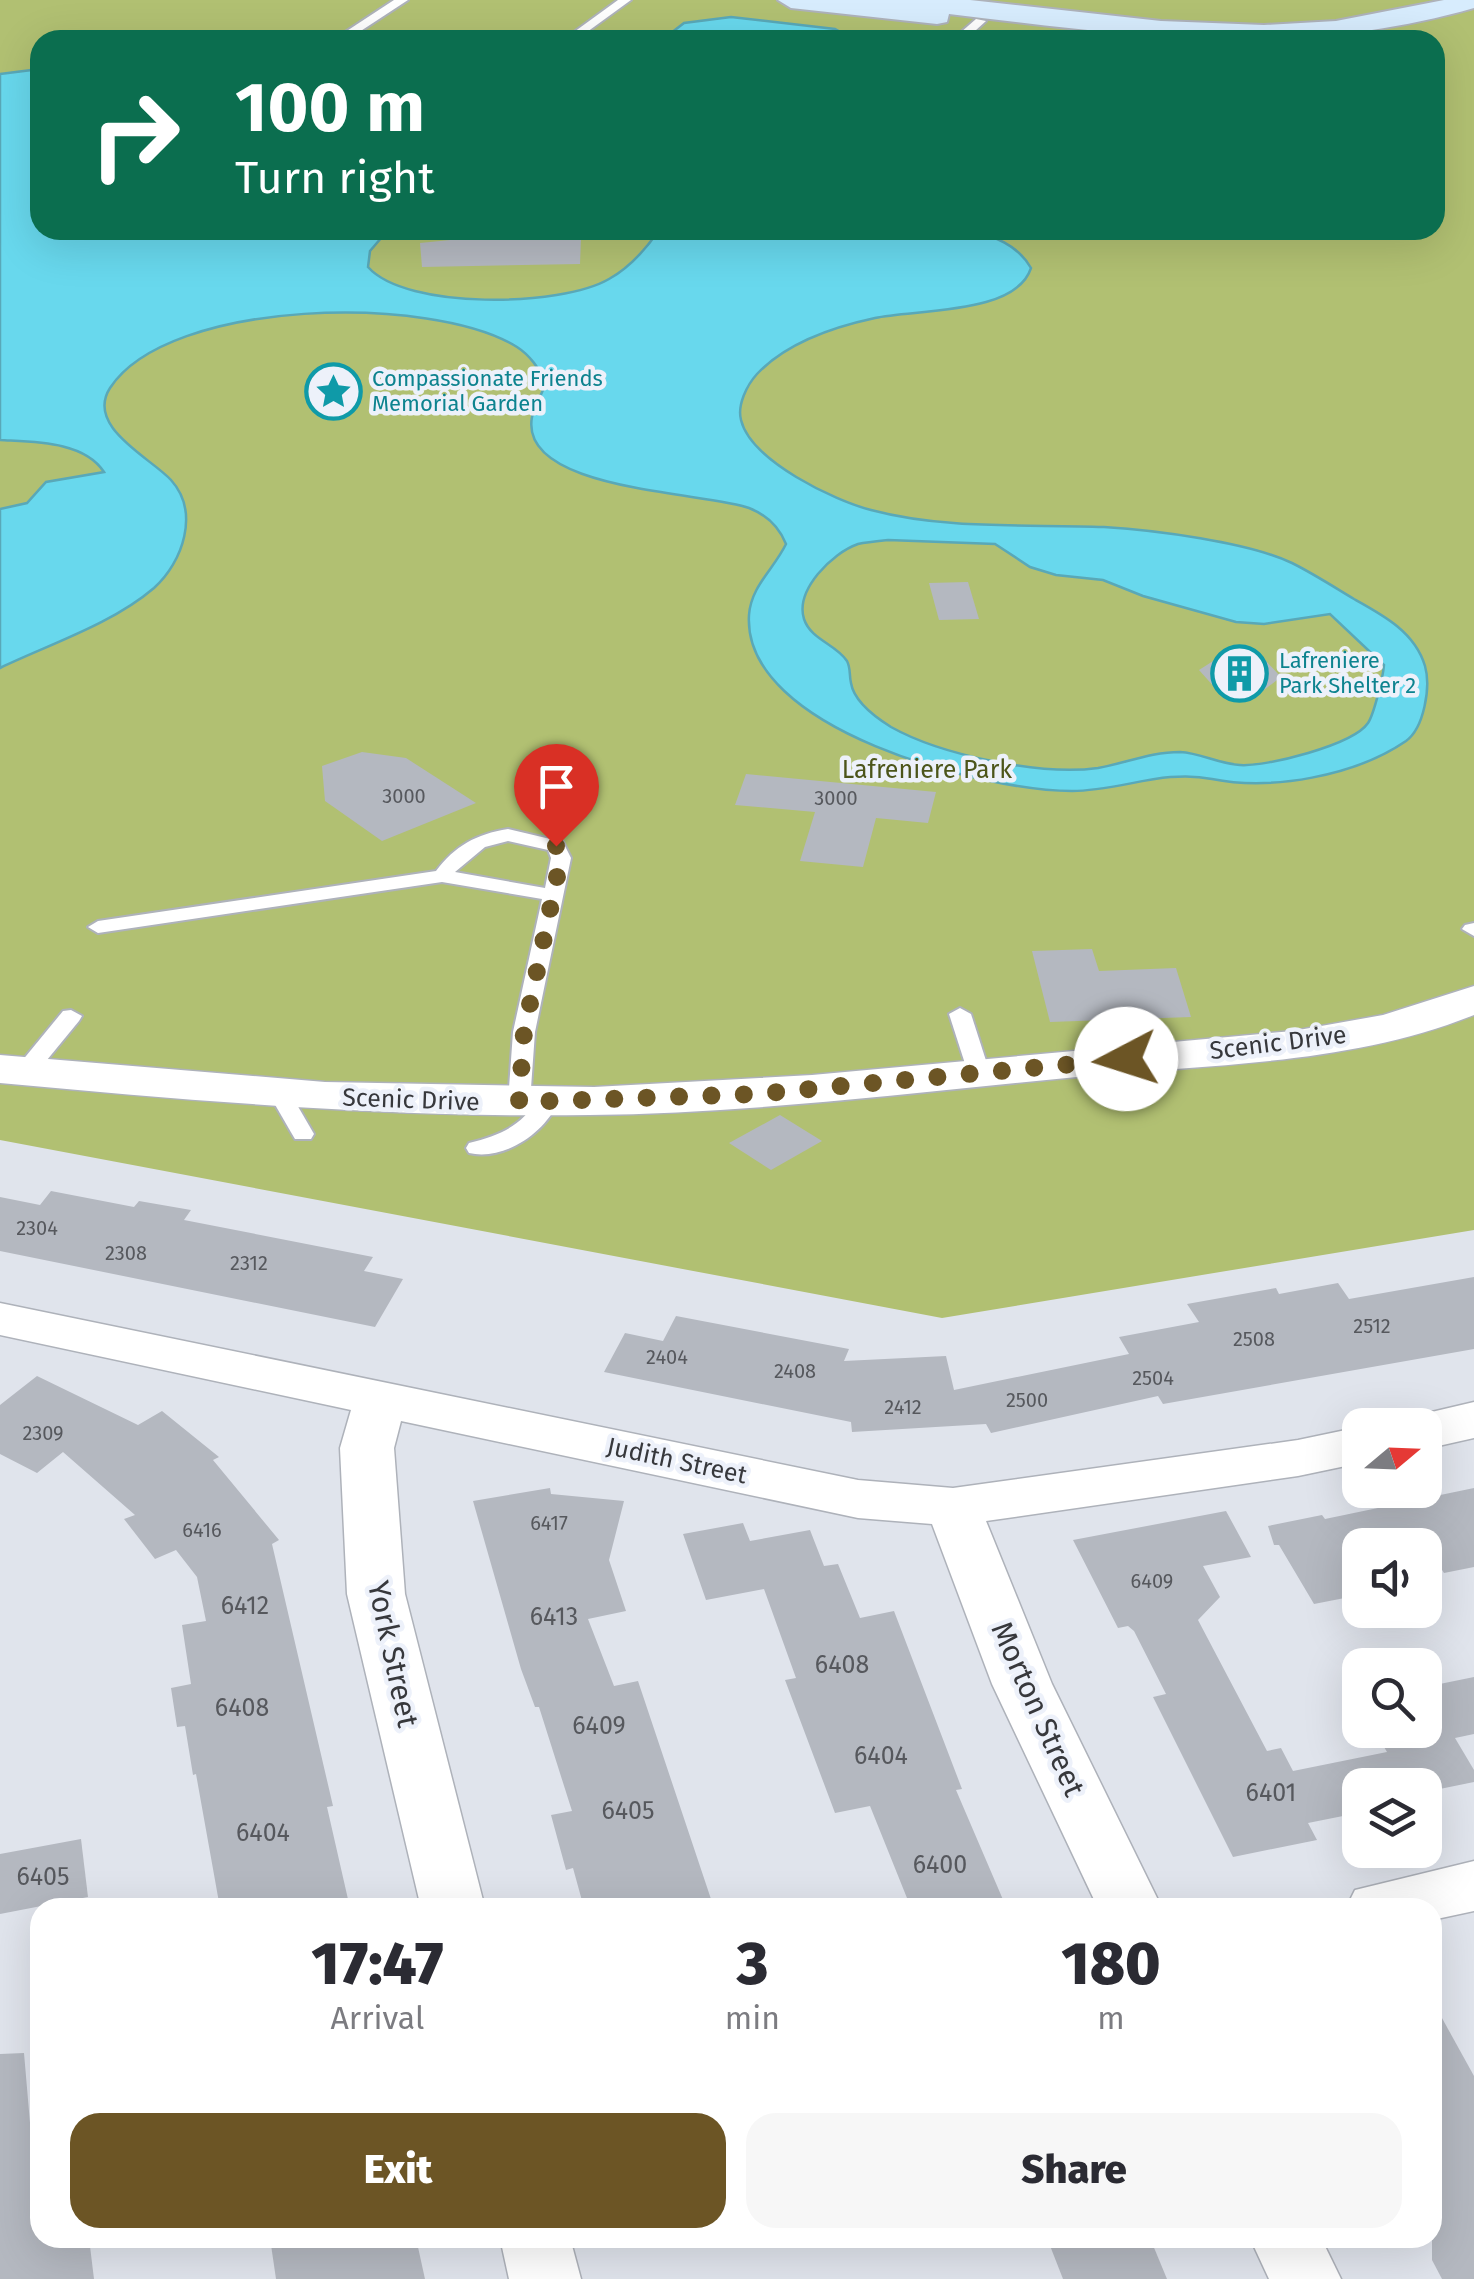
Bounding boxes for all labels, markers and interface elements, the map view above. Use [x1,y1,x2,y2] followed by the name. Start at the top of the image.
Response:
[235,66,425,150] text: 100 m
[70,70,200,200] icon: right
[235,151,434,205] text: Turn right
[303,361,363,421] place icon: Compassionate Friends Memorial Garden
[372,365,603,417] place label: Compassionate Friends Memorial Garden
[1210,643,1270,703] building icon: Lafreniere Park Shelter 2
[1279,647,1416,699] place label: Lafreniere Park Shelter 2
[514,744,599,847] pin
[842,755,1012,785] park label: Lafreniere Park
[529,759,584,814] icon: arrive
[382,784,426,808] house number: 3000
[814,786,858,810] house number: 3000
[1074,1007,1178,1111] position arrow
[1208,1020,1348,1066] street label: Scenic Drive
[342,1083,480,1117] street label: Scenic Drive
[16,1216,58,1240] house number: 2304
[105,1241,147,1265] house number: 2308
[230,1251,268,1275] house number: 2312
[1353,1314,1391,1338] house number: 2512
[1233,1327,1275,1351] house number: 2508
[646,1345,688,1369] house number: 2404
[774,1359,816,1383] house number: 2408
[1132,1366,1174,1390] house number: 2504
[1006,1388,1048,1412] house number: 2500
[884,1395,922,1419] house number: 2412
[1342,1408,1442,1508] north arrow
[1342,1408,1442,1868] map controls
[22,1421,64,1445] house number: 2309
[604,1432,750,1491] street label: Judith Street
[530,1511,568,1535] house number: 6417
[182,1518,222,1542] house number: 6416
[1342,1528,1442,1628] button: sound
[1131,1569,1173,1593] house number: 6409
[360,1578,426,1731] street label: York Street
[221,1591,269,1621] house number: 6412
[530,1602,578,1632] house number: 6413
[983,1616,1093,1802] street label: Morton Street
[1342,1648,1442,1748] button: search
[815,1650,869,1680] house number: 6408
[215,1693,269,1723] house number: 6408
[572,1711,626,1741] house number: 6409
[854,1741,908,1771] house number: 6404
[1342,1768,1442,1868] button: layers
[1246,1778,1296,1808] house number: 6401
[601,1796,655,1826] house number: 6405
[236,1818,290,1848] house number: 6404
[913,1850,967,1880] house number: 6400
[16,1862,70,1892] house number: 6405
[311,1928,444,2000] text: 17:47
[737,1928,768,2000] text: 3
[1061,1928,1161,2000] text: 180
[331,1999,424,2037] text: Arrival
[725,1999,780,2037] text: min
[1097,1999,1125,2037] text: m
[70,2113,726,2228] button: Exit
[746,2113,1402,2228] button: Share

